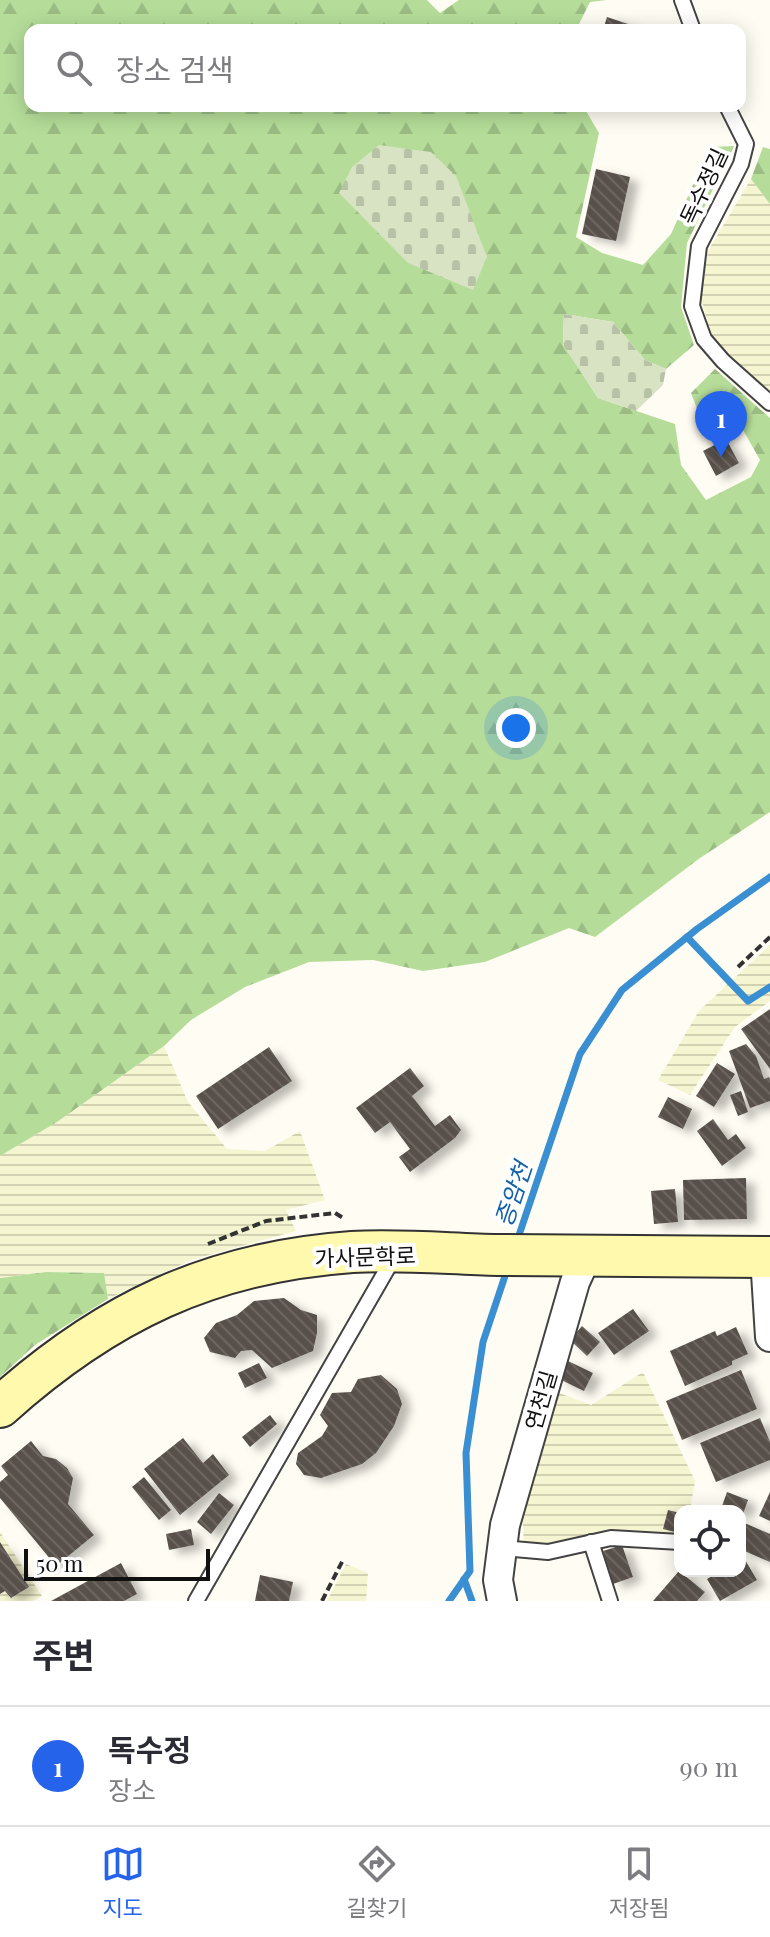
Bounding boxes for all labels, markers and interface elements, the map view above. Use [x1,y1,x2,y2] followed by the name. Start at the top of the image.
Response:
[24,24,746,112] search box
[52,46,96,90] icon: search
[116,49,234,89] text: 장소 검색
[672,143,734,229] street label: 독수정길
[695,391,747,457] pin: 1
[496,708,536,748] your location
[486,1155,539,1231] water label: 증암천
[314,1239,416,1273] street label: 가사문학로
[517,1367,563,1433] street label: 연천길
[674,1505,746,1577] map controls
[674,1505,746,1577] button: locate
[24,1545,210,1581] scale bar
[36,1548,83,1578] text: 50 m
[32,1631,95,1677] text: 주변
[108,1729,191,1769] text: 독수정
[53,1749,63,1784] text: 1
[680,1749,738,1784] text: 90 m
[108,1772,156,1807] text: 장소
[101,1842,145,1922] tab: 지도
[346,1842,407,1922] tab: 길찾기
[608,1842,669,1922] tab: 저장됨

